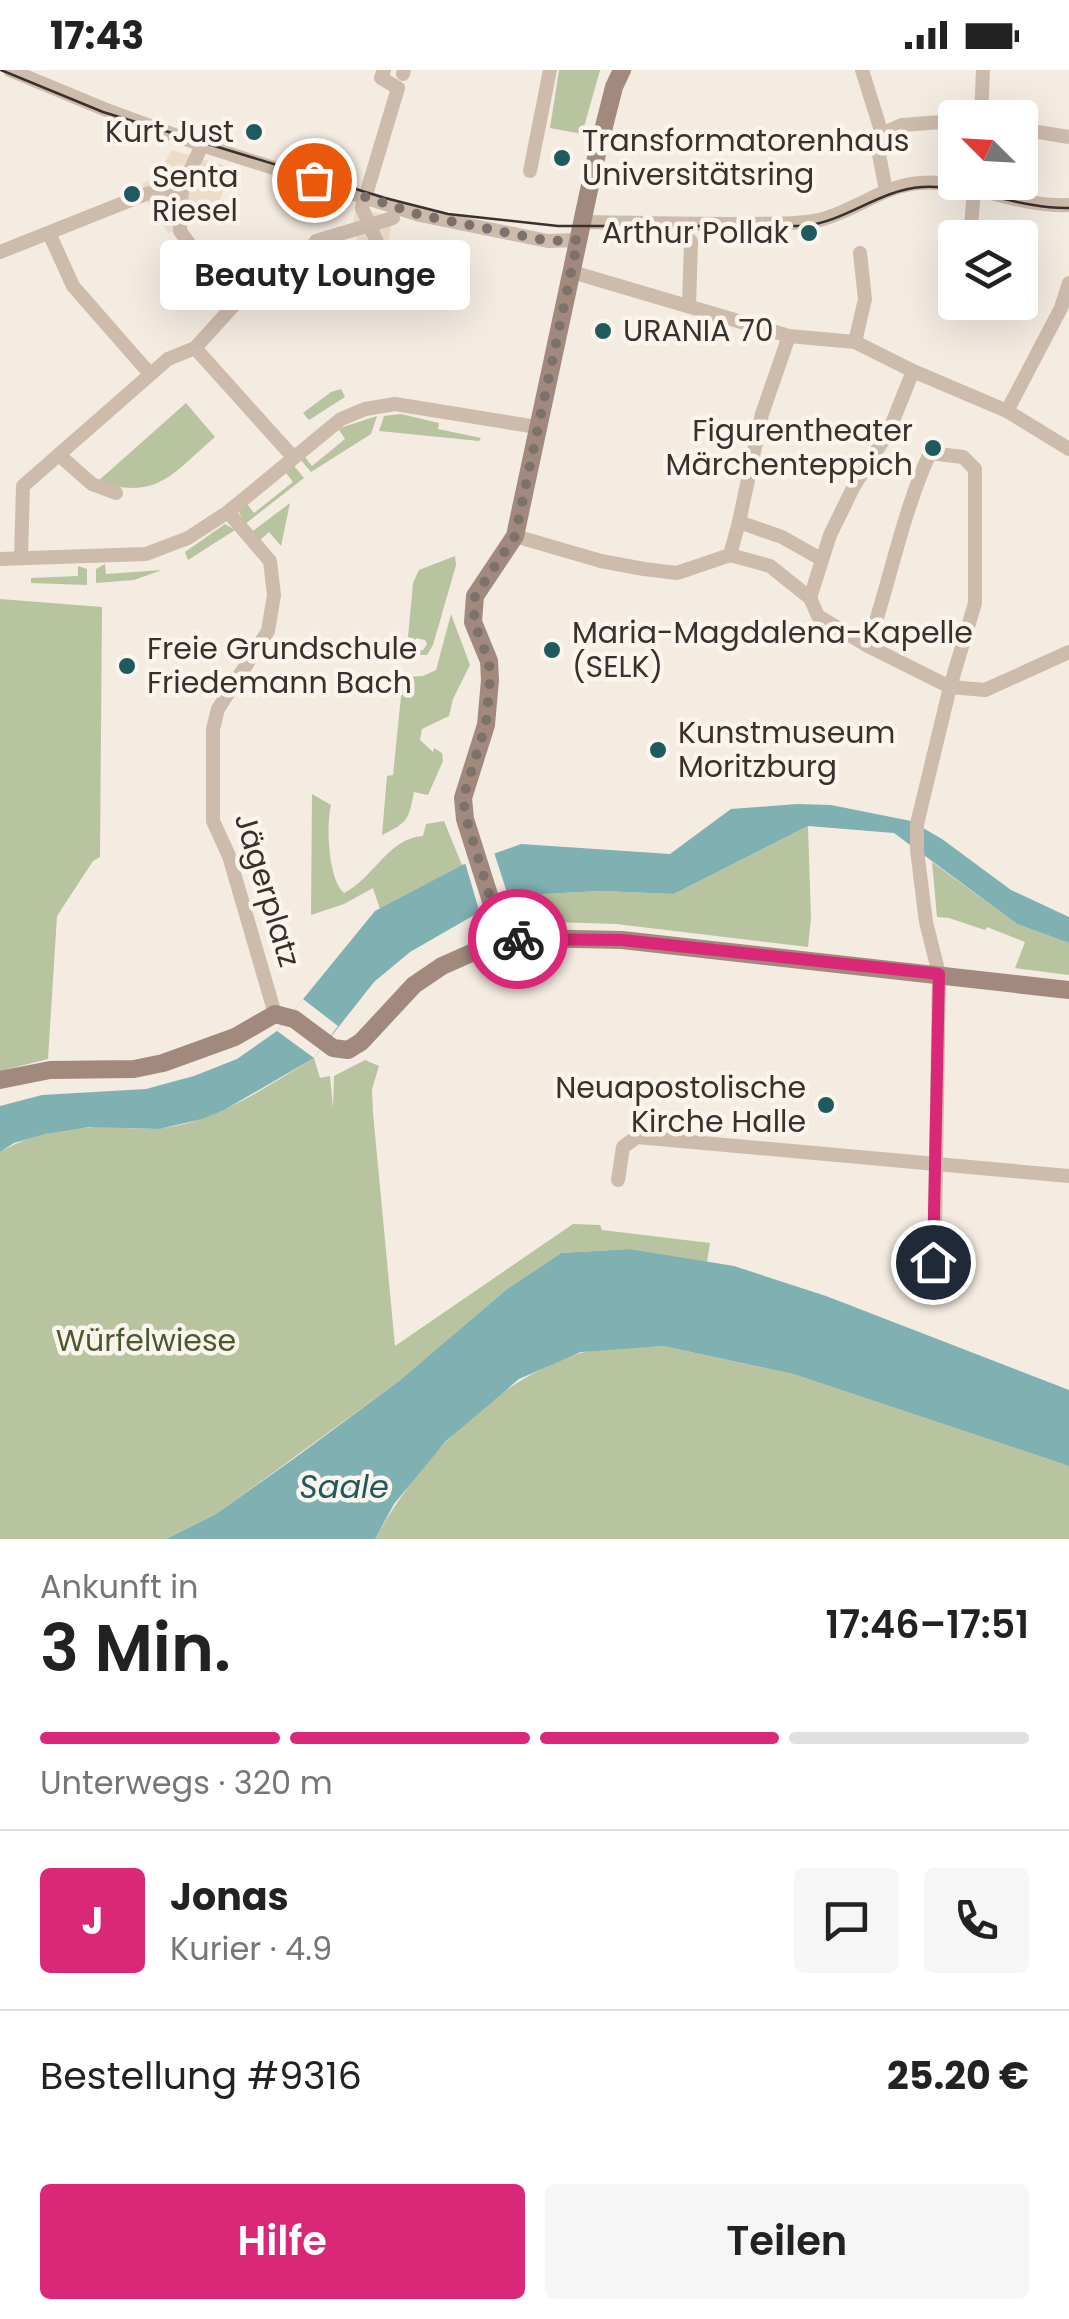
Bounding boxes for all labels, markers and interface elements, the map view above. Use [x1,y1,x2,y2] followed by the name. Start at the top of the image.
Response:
[50,9,144,62] text: 17:43
[938,100,1038,200] north arrow
[938,100,1038,320] map controls
[105,110,234,153] place label: Kurt Just
[582,119,909,196] place label: Transformatorenhaus Universitätsring
[243,121,265,143] marker: Kurt Just
[272,138,357,223] pin
[551,147,573,169] marker: Transformatorenhaus Universitätsring
[287,153,342,208] icon: bag
[152,155,239,232] place label: Senta Riesel
[121,183,143,205] marker: Senta Riesel
[602,211,790,254] place label: Arthur Pollak
[938,220,1038,320] button: layers
[798,222,820,244] marker: Arthur Pollak
[159,240,469,310] callout: Beauty Lounge
[194,252,436,297] text: Beauty Lounge
[623,309,774,352] place label: URANIA 70
[592,320,614,342] marker: URANIA 70
[666,409,913,486] place label: Figurentheater Märchenteppich
[922,437,944,459] marker: Figurentheater Märchenteppich
[572,611,973,688] place label: Maria-Magdalena-Kapelle (SELK)
[147,627,417,704] place label: Freie Grundschule Friedemann Bach
[541,639,563,661] marker: Maria-Magdalena-Kapelle (SELK)
[116,655,138,677] marker: Freie Grundschule Friedemann Bach
[678,711,895,788] place label: Kunstmuseum Moritzburg
[647,739,669,761] marker: Kunstmuseum Moritzburg
[224,808,311,972] street label: Jägerplatz
[468,889,568,989] courier
[491,912,546,967] icon: bike
[555,1066,806,1143] place label: Neuapostolische Kirche Halle
[815,1094,837,1116] marker: Neuapostolische Kirche Halle
[891,1220,976,1305] pin
[906,1235,961,1290] icon: home
[56,1319,236,1362] park label: Würfelwiese
[299,1464,389,1509] water label: Saale
[40,1564,199,1609] text: Ankunft in
[826,1598,1029,1651] text: 17:46–17:51
[40,1603,231,1694] text: 3 Min.
[40,1760,333,1805] text: Unterwegs · 320 m
[794,1868,899,1973] button: chat
[924,1868,1029,1973] button: phone
[170,1870,289,1923] text: Jonas
[82,1894,103,1947] text: J
[170,1926,332,1971] text: Kurier · 4.9
[40,2049,362,2102] text: Bestellung #9316
[887,2049,1029,2102] text: 25.20 €
[40,2184,525,2299] button: Hilfe
[545,2184,1029,2299] button: Teilen

